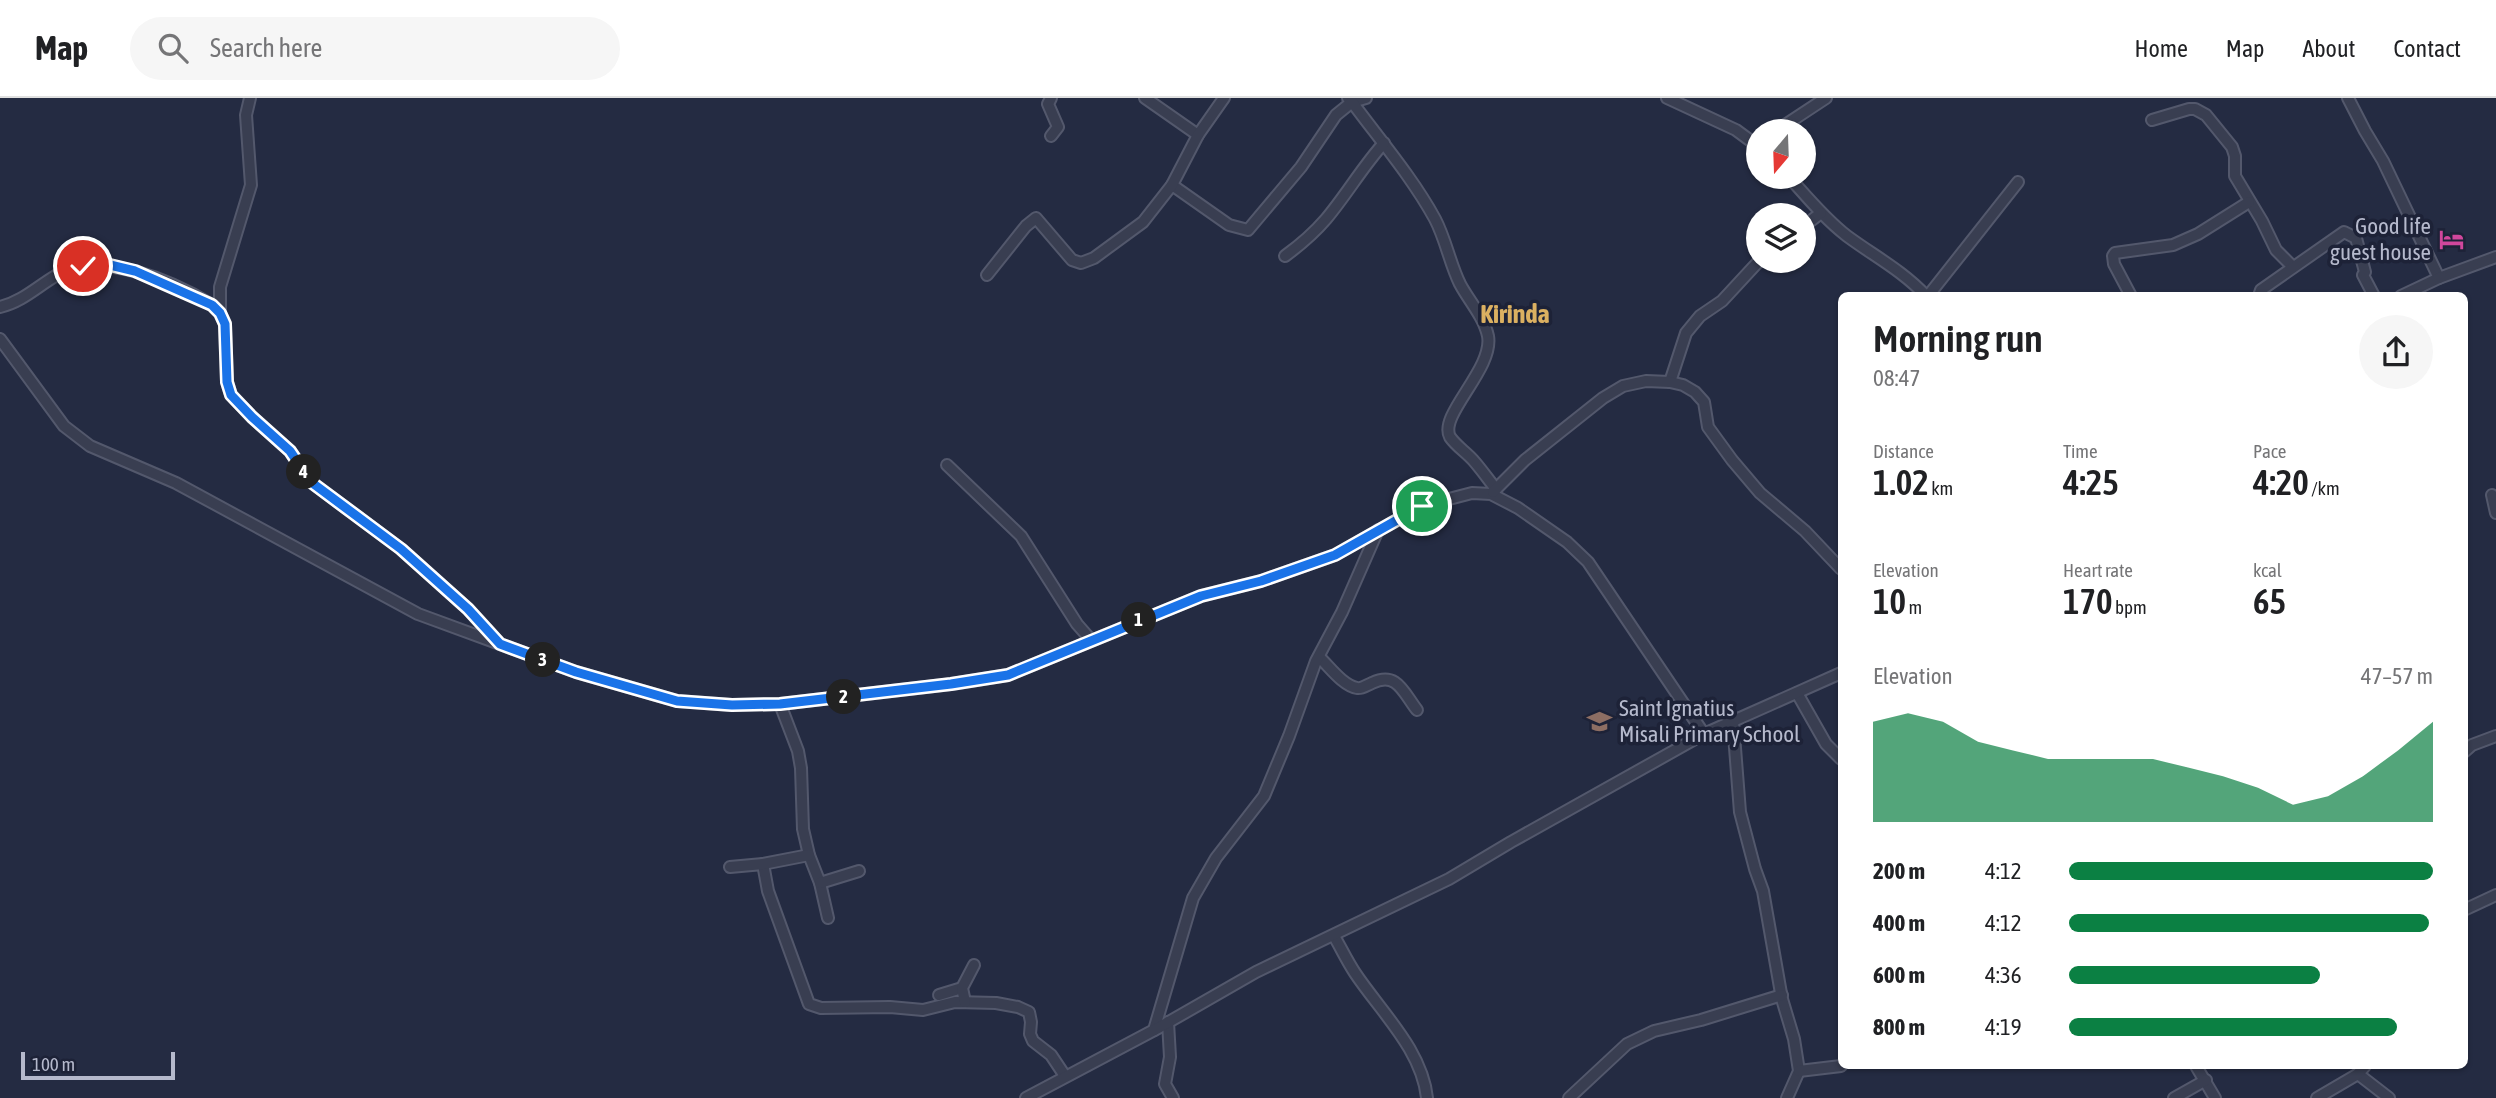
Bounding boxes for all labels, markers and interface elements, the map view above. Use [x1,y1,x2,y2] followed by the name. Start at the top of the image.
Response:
[130,17,620,80] search box
[35,29,88,67] text: Map
[154,29,192,67] icon: search
[210,33,322,63] text: Search here
[2134,35,2188,62] text: Home
[2226,35,2264,62] text: Map
[2302,35,2355,62] text: About
[2393,35,2461,62] text: Contact
[1746,119,1816,189] north arrow
[1746,119,1816,273] map controls
[1746,203,1816,273] button: layers
[2330,213,2431,265] place label: Good life guest house
[2437,225,2465,253] hotel icon: Good life guest house
[53,236,113,296] pin
[64,247,102,285] icon: check
[1480,299,1550,329] district label: Kirinda
[2359,315,2433,389] button: share
[1873,317,2043,360] text: Morning run
[1873,365,1920,391] text: 08:47
[1873,440,1934,462] text: Distance
[2063,440,2098,462] text: Time
[2253,440,2286,462] text: Pace
[286,454,322,490] pin: 4
[299,460,308,482] text: 4
[1873,462,1929,502] text: 1.02
[2063,462,2119,502] text: 4:25
[2253,462,2309,502] text: 4:20
[1392,476,1452,536] pin
[1929,477,1953,499] text: km
[2309,477,2340,499] text: /km
[1403,487,1441,525] icon: arrive
[1873,559,1939,581] text: Elevation
[2063,559,2133,581] text: Heart rate
[2253,559,2282,581] text: kcal
[1873,581,1906,621] text: 10
[2063,581,2112,621] text: 170
[2253,581,2286,621] text: 65
[1906,596,1922,618] text: m
[2112,596,2147,618] text: bpm
[1122,602,1156,638] pin: 1
[1134,608,1143,630] text: 1
[526,642,560,678] pin: 3
[538,648,547,670] text: 3
[1873,663,1953,689] text: Elevation
[2361,663,2433,689] text: 47–57 m
[826,680,862,714] pin: 2
[839,685,848,707] text: 2
[1619,695,1800,747] place label: Saint Ignatius Misali Primary School
[1585,707,1613,735] school or university icon: Saint Ignatius Misali Primary School
[1873,858,1925,884] text: 200 m
[1985,858,2022,884] text: 4:12
[1873,910,1925,936] text: 400 m
[1985,910,2022,936] text: 4:12
[1873,962,1925,988] text: 600 m
[1985,962,2022,988] text: 4:36
[1873,1014,1925,1040] text: 800 m
[1985,1014,2022,1040] text: 4:19
[21,1049,175,1081] scale bar
[32,1053,75,1075] text: 100 m

